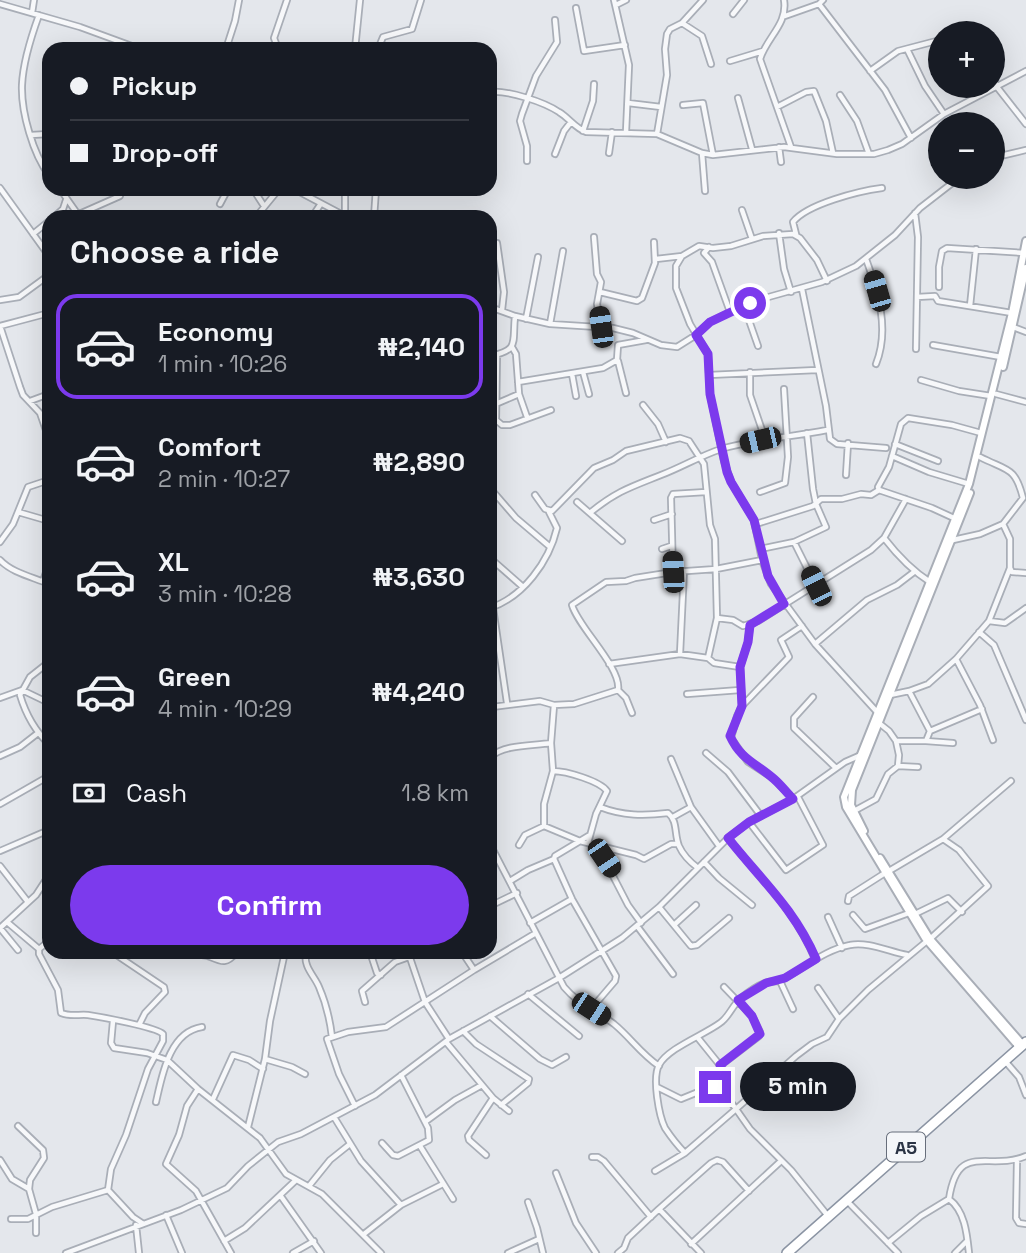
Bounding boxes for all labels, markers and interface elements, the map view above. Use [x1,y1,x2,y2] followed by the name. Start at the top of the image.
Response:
[928,21,1005,189] map controls
[928,21,1005,98] button: +
[112,69,197,103] text: Pickup
[928,112,1005,189] button: −
[112,136,218,170] text: Drop-off
[70,232,280,272] text: Choose a ride
[862,268,893,314] car
[734,287,766,319] route start
[588,305,615,349] car
[74,315,137,378] icon: car
[158,315,274,349] text: Economy
[377,330,465,364] text: ₦2,140
[158,349,287,379] text: 1 min · 10:26
[738,425,783,455] car
[74,430,137,493] icon: car
[158,430,261,464] text: Comfort
[372,445,465,479] text: ₦2,890
[158,464,290,494] text: 2 min · 10:27
[74,545,137,608] icon: car
[158,545,189,579] text: XL
[662,550,685,594] car
[372,560,465,594] text: ₦3,630
[798,563,835,609] car
[158,579,292,609] text: 3 min · 10:28
[74,660,137,723] icon: car
[158,660,231,694] text: Green
[371,675,465,709] text: ₦4,240
[158,694,292,724] text: 4 min · 10:29
[70,774,108,812] icon: cash
[126,776,187,810] text: Cash
[401,778,469,808] text: 1.8 km
[584,835,625,881] car
[70,865,469,945] button: Confirm
[568,989,615,1029] car
[740,1062,855,1112] callout: 5 min
[699,1071,731,1103] route end
[768,1071,828,1101] text: 5 min
[887,1132,925,1162] road number: A5

